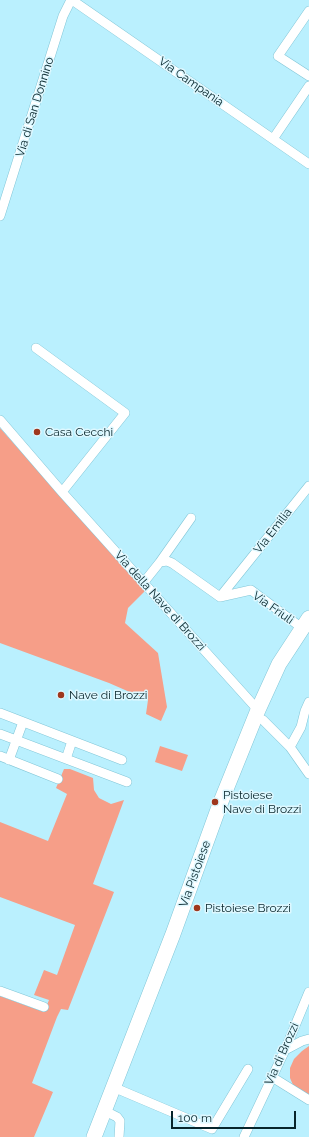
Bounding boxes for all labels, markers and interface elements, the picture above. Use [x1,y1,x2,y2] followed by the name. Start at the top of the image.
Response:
[156,54,226,110] street label: Via Campania
[13,55,57,159] street label: Via di San Donnino
[45,425,113,439] place label: Casa Cecchi
[32,427,42,437] marker: Casa Cecchi
[251,505,295,557] street label: Via Emilia
[111,548,209,654] street label: Via della Nave di Brozzi
[250,589,296,627] street label: Via Friuli
[69,688,147,702] place label: Nave di Brozzi
[56,690,66,700] marker: Nave di Brozzi
[223,788,301,816] place label: Pistoiese Nave di Brozzi
[210,797,220,807] marker: Pistoiese Nave di Brozzi
[176,839,214,909] street label: Via Pistoiese
[205,901,291,915] place label: Pistoiese Brozzi
[192,903,202,913] marker: Pistoiese Brozzi
[262,1020,302,1088] street label: Via di Brozzi
[173,1103,298,1129] scale bar
[178,1111,212,1125] text: 100 m

